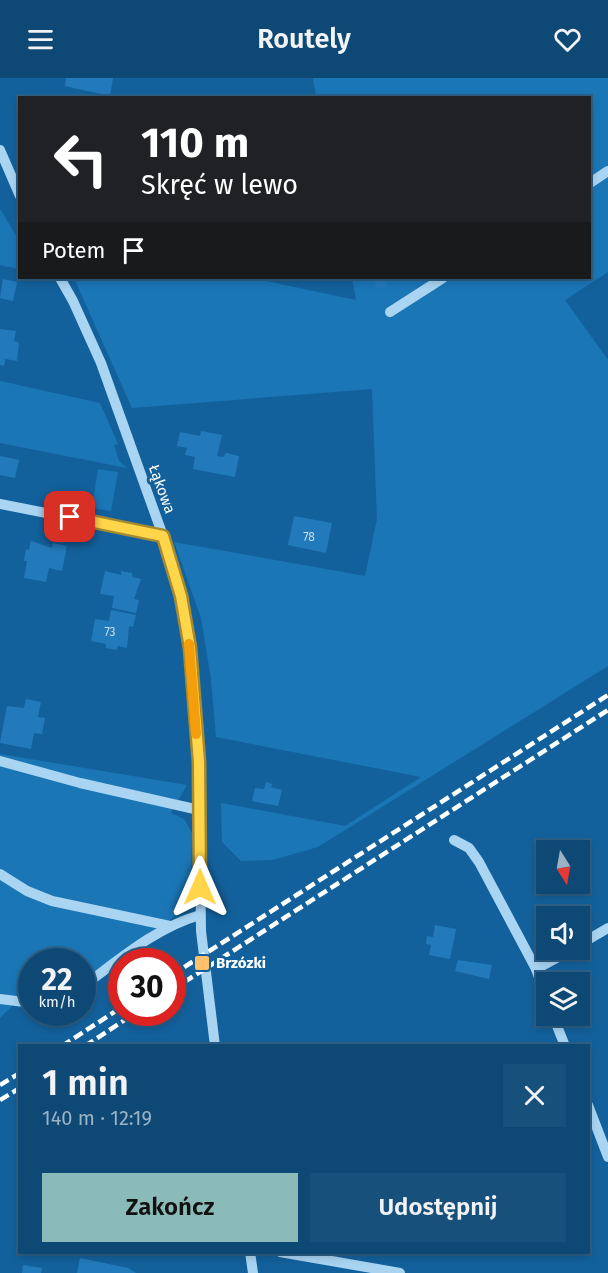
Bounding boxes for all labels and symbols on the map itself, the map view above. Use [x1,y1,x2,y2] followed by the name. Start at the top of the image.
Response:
[145,462,179,516] street label: Łąkowa
[44,491,95,542] pin
[303,530,315,544] house number: 78
[104,625,116,639] house number: 73
[536,840,590,894] north arrow
[168,855,232,919] position arrow
[108,948,186,1026] speed limit sign: 30
[193,954,211,972] marker: Brzózki
[216,954,266,972] place label: Brzózki

